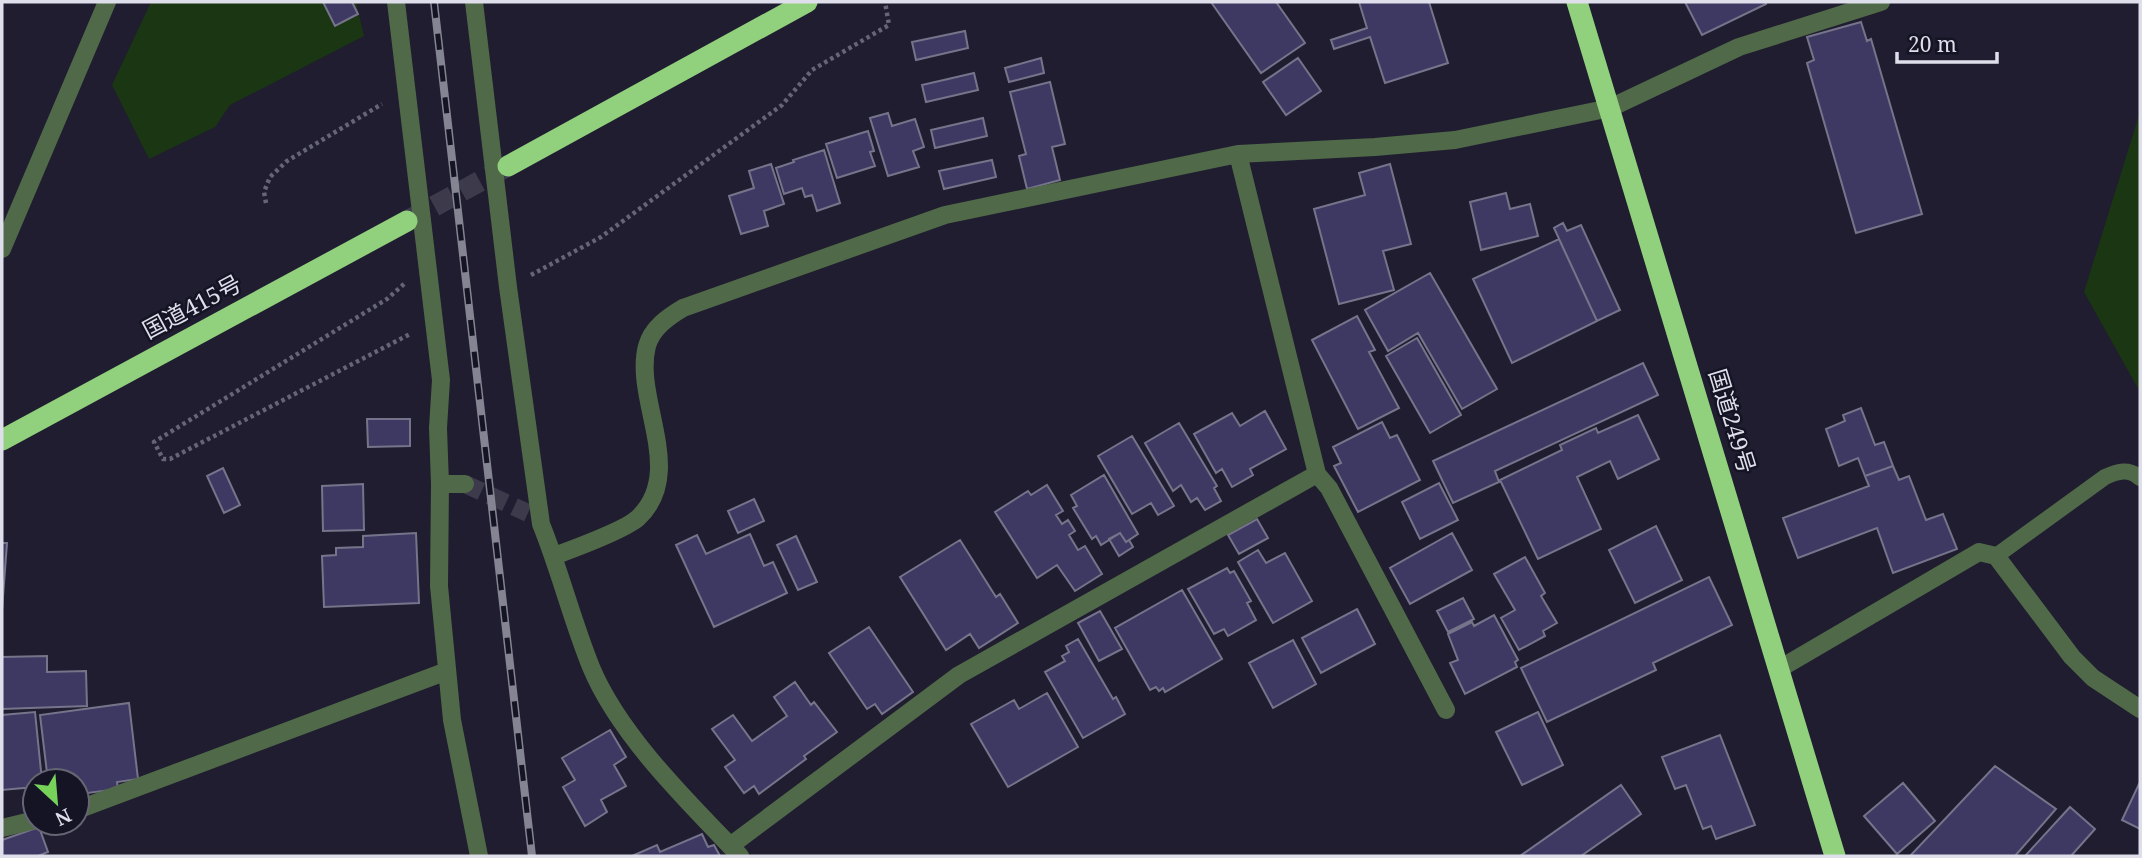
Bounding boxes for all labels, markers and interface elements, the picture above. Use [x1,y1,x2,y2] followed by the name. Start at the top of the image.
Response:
[1897,21,1997,65] scale bar
[1908,30,1957,58] text: 20 m
[137,267,247,345] street label: 国道415号
[1702,365,1764,477] street label: 国道249号
[21,767,91,837] north arrow
[51,802,76,832] text: N

